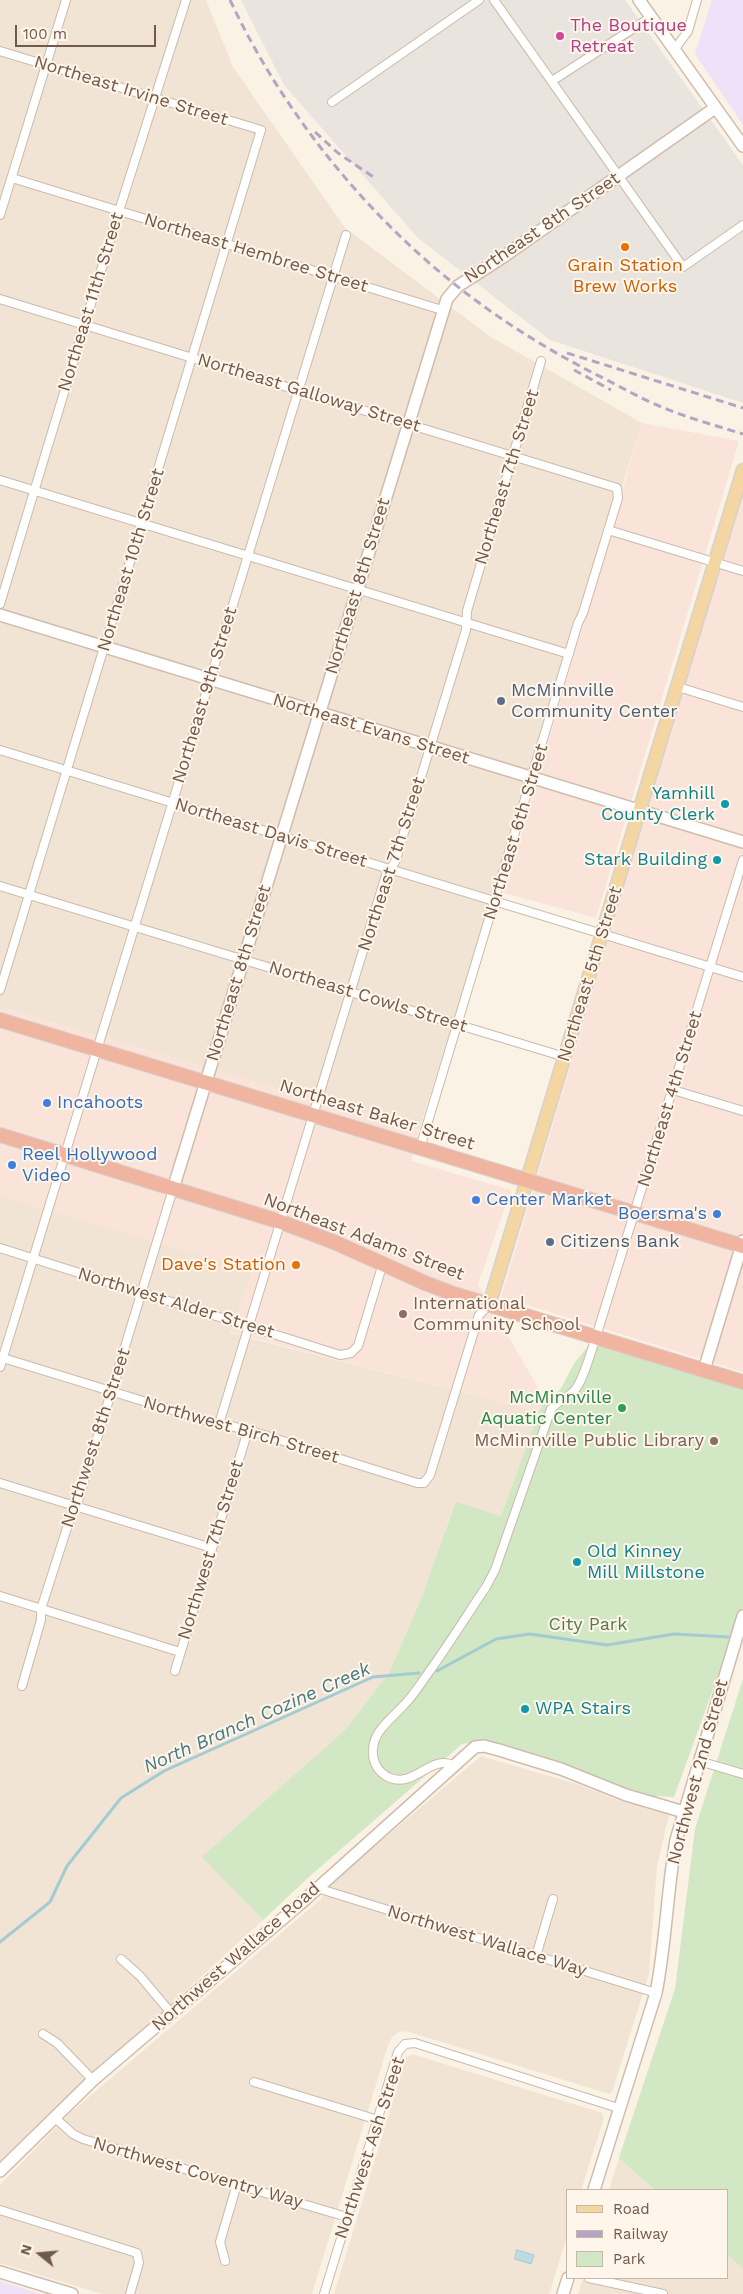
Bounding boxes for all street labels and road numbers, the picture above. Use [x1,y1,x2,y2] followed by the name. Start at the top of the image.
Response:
[31,51,231,131] street label: Northeast Irvine Street
[460,168,624,288] street label: Northeast 8th Street
[141,209,371,297] street label: Northeast Hembree Street
[53,210,129,394] street label: Northeast 11th Street
[195,349,423,437] street label: Northeast Galloway Street
[470,387,544,567] street label: Northeast 7th Street
[93,466,169,654] street label: Northeast 10th Street
[321,495,395,677] street label: Northeast 8th Street
[168,604,242,786] street label: Northeast 9th Street
[270,689,472,769] street label: Northeast Evans Street
[479,741,553,923] street label: Northeast 6th Street
[354,774,430,954] street label: Northeast 7th Street
[172,793,370,873] street label: Northeast Davis Street
[202,882,276,1064] street label: Northeast 8th Street
[553,884,627,1064] street label: Northeast 5th Street
[266,957,470,1037] street label: Northeast Cowls Street
[633,1008,707,1190] street label: Northeast 4th Street
[277,1075,477,1155] street label: Northeast Baker Street
[261,1189,467,1285] street label: Northeast Adams Street
[75,1263,277,1343] street label: Northwest Alder Street
[57,1345,135,1531] street label: Northwest 8th Street
[141,1392,341,1468] street label: Northwest Birch Street
[173,1458,249,1642] street label: Northwest 7th Street
[663,1677,733,1867] street label: Northwest 2nd Street
[147,1878,325,2036] street label: Northwest Wallace Road
[385,1900,589,1982] street label: Northwest Wallace Way
[330,2054,410,2242] street label: Northwest Ash Street
[91,2133,305,2213] street label: Northwest Coventry Way

